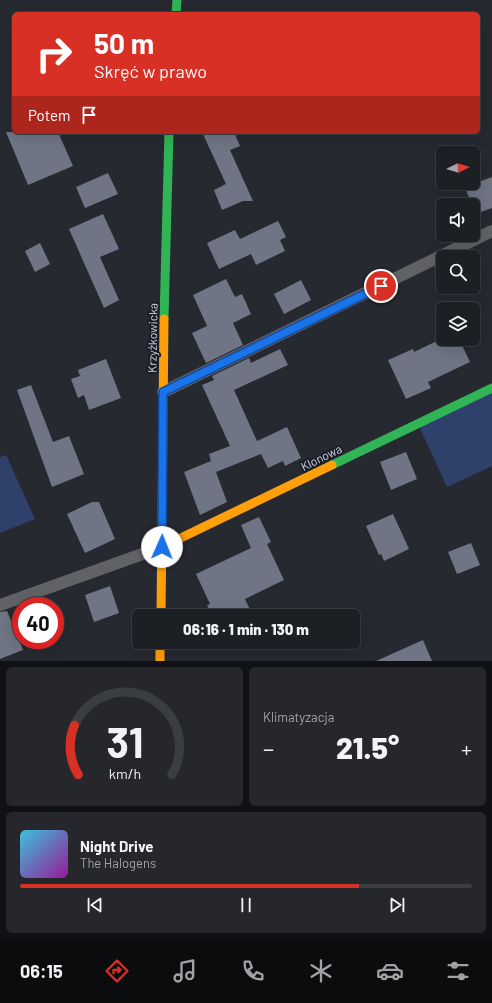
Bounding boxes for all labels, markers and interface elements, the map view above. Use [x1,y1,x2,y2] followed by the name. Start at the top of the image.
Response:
[94,26,154,60] text: 50 m
[28,28,80,80] icon: right
[94,60,207,82] text: Skręć w prawo
[78,104,100,126] icon: arrive
[28,106,70,124] text: Potem
[436,146,480,190] north arrow
[436,146,480,346] map controls
[436,198,480,242] button: sound
[436,250,480,294] button: search
[364,269,398,303] pin
[370,275,392,297] icon: arrive
[436,302,480,346] button: layers
[144,303,160,373] street label: Krzyżkowicka
[298,441,344,473] street label: Klonowa
[141,526,183,568] position arrow
[12,597,64,649] speed limit sign: 40
[183,620,309,638] text: 06:16 · 1 min · 130 m
[263,709,334,725] text: Klimatyzacja
[106,715,143,765] text: 31
[336,729,399,765] text: 21.5°
[263,735,274,761] text: −
[461,735,472,761] text: +
[108,764,141,781] text: km/h
[80,837,153,855] text: Night Drive
[80,855,156,871] text: The Halogens
[84,894,106,916] icon: previous
[235,894,257,916] icon: pause
[386,894,408,916] icon: next
[103,957,131,985] icon: directions
[171,957,199,985] icon: music
[239,957,267,985] icon: phone
[307,957,335,985] icon: climate
[376,957,404,985] icon: car
[444,957,472,985] icon: filters
[20,960,63,982] text: 06:15

